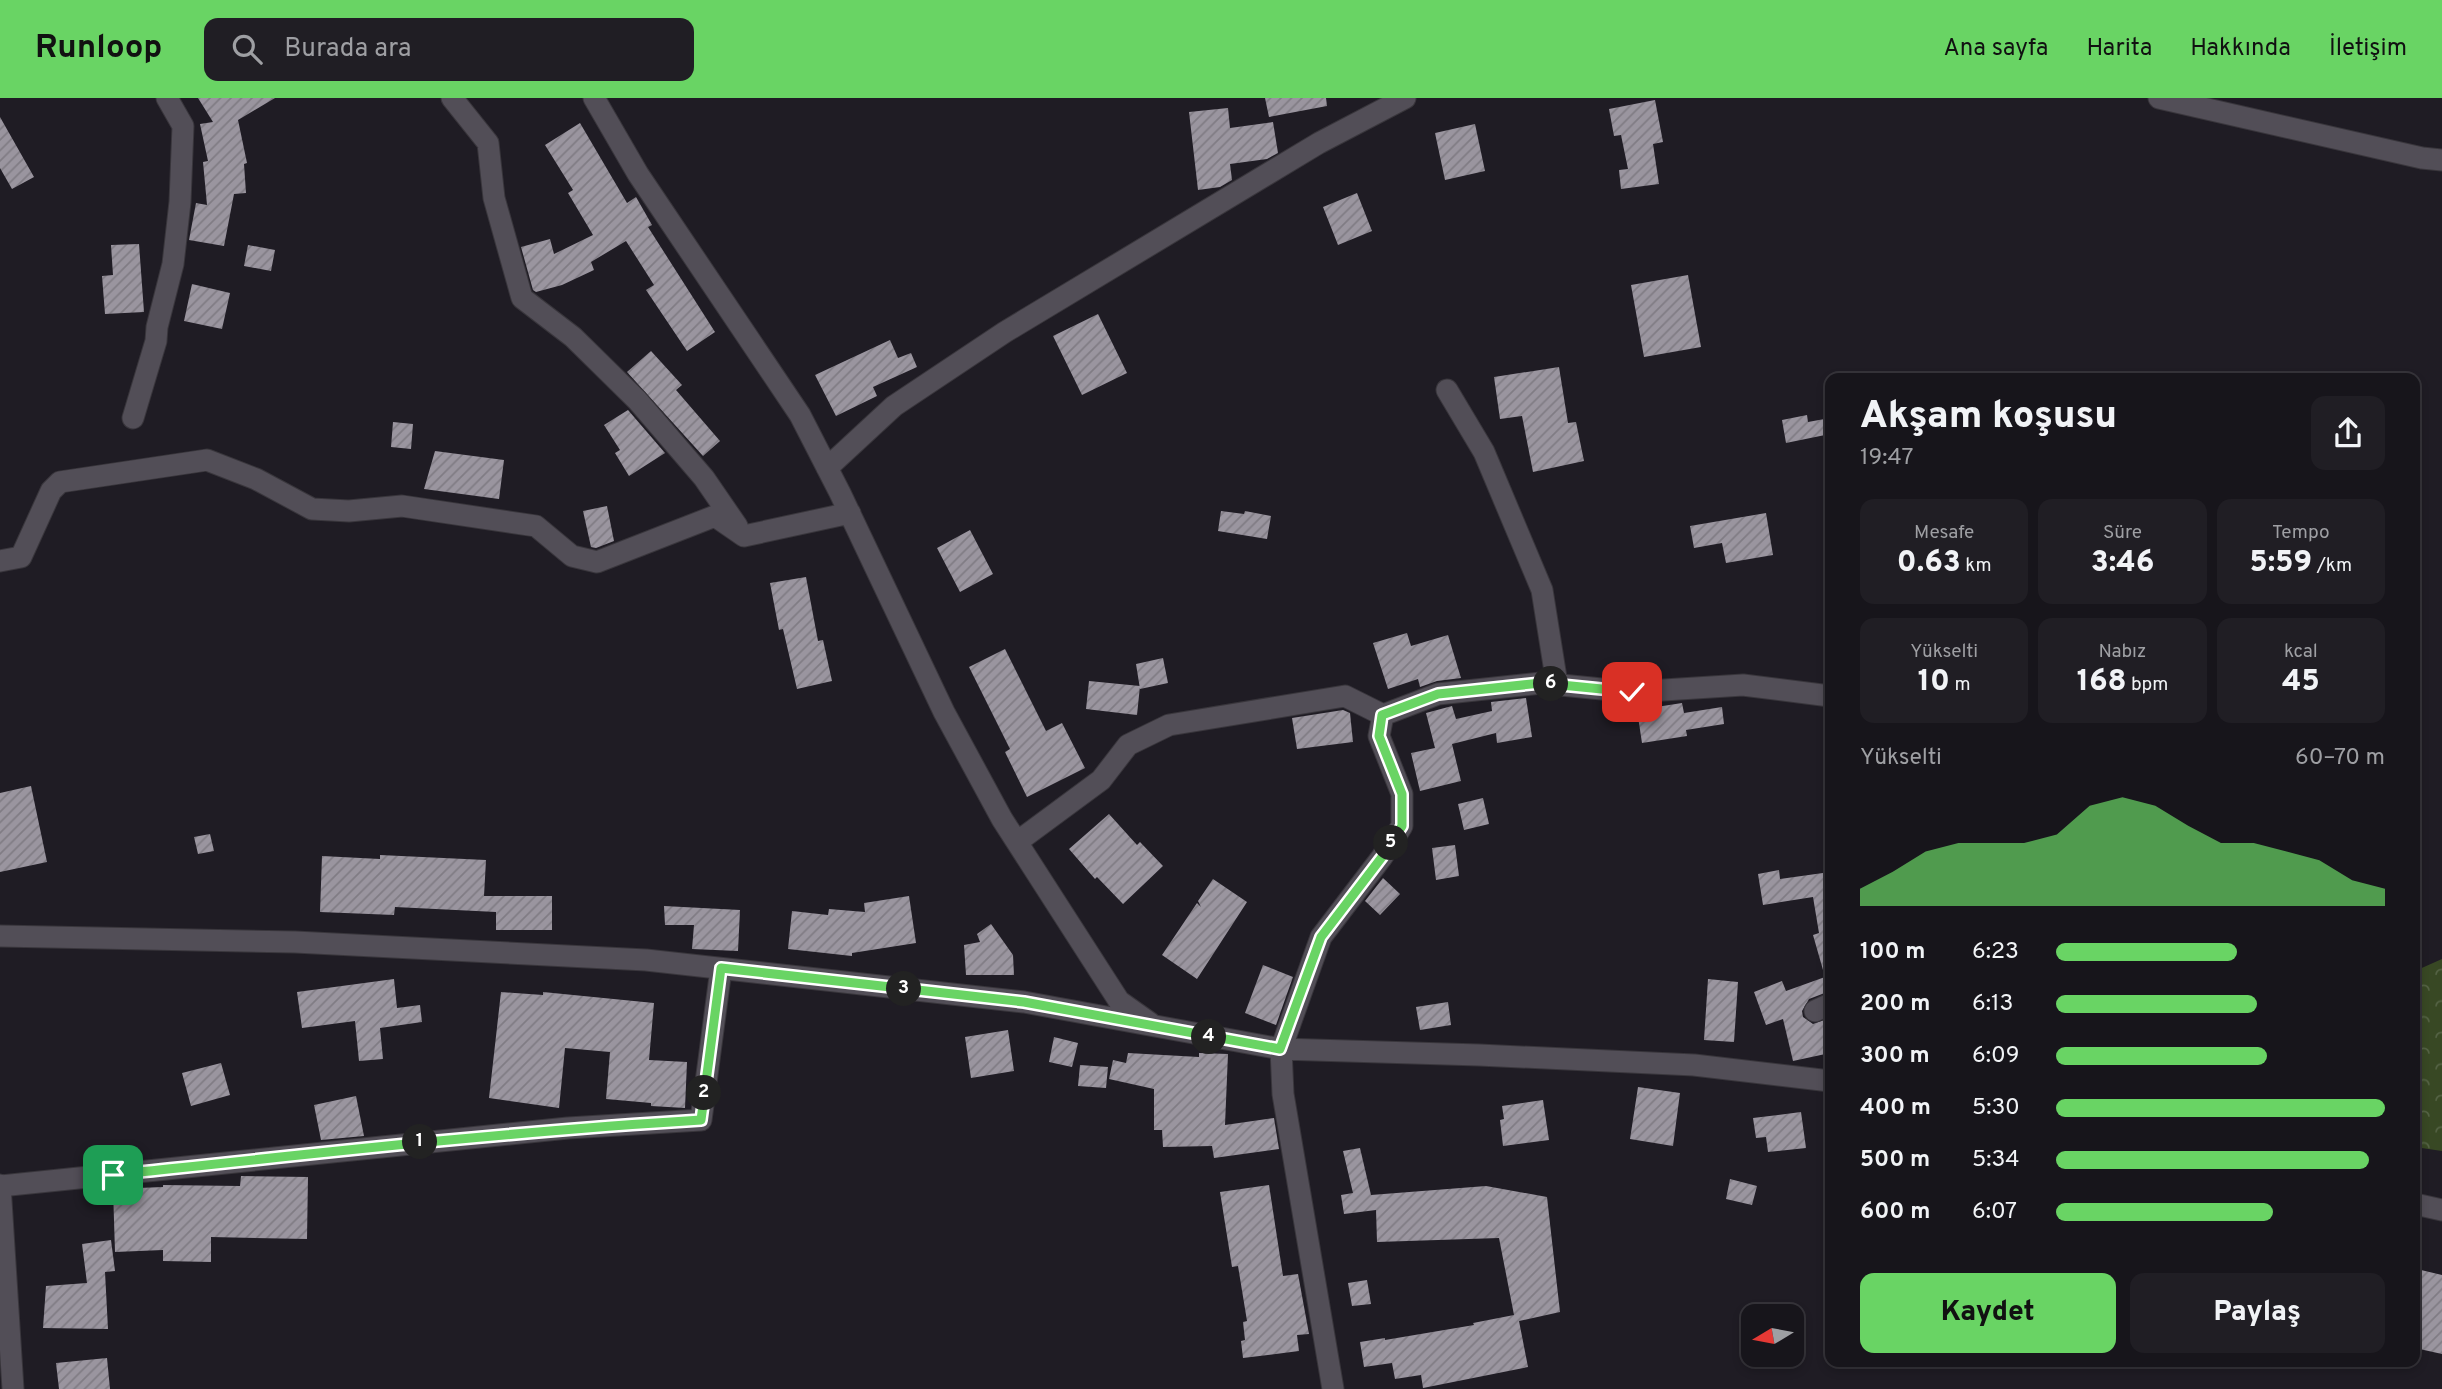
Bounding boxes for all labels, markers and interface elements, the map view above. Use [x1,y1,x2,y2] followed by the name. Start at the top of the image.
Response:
[204,18,694,81] search box
[35,28,162,70] text: Runloop
[228,30,266,68] icon: search
[284,33,411,66] text: Burada ara
[1943,34,2048,64] text: Ana sayfa
[2086,34,2152,64] text: Harita
[2190,34,2291,64] text: Hakkında
[2329,34,2407,64] text: İletişim
[1860,393,2117,442] text: Akşam koşusu
[2311,396,2385,470] button: share
[1860,444,1914,473] text: 19:47
[1914,521,1974,545] text: Mesafe
[2103,521,2142,545] text: Süre
[2272,521,2330,545] text: Tempo
[1897,545,1961,582] text: 0.63
[2091,545,2154,582] text: 3:46
[2250,545,2312,582] text: 5:59
[1961,554,1992,578] text: km
[2312,554,2352,578] text: /km
[1910,640,1978,664] text: Yükselti
[2099,640,2146,664] text: Nabız
[2284,640,2318,664] text: kcal
[1602,662,1662,722] pin
[1918,664,1950,701] text: 10
[2077,664,2127,701] text: 168
[2282,664,2320,701] text: 45
[1534,666,1568,702] pin: 6
[1545,671,1556,695] text: 6
[1613,673,1651,711] icon: check
[1950,673,1971,697] text: m
[2127,673,2168,697] text: bpm
[1860,744,1942,773] text: Yükselti
[2295,744,2385,773] text: 60–70 m
[1374,826,1408,860] pin: 5
[1385,830,1396,854] text: 5
[1860,938,1925,967] text: 100 m
[1972,938,2019,967] text: 6:23
[886,972,922,1006] pin: 3
[898,976,909,1000] text: 3
[1860,990,1930,1019] text: 200 m
[1972,990,2013,1019] text: 6:13
[1192,1020,1226,1054] pin: 4
[1202,1024,1215,1048] text: 4
[1860,1042,1930,1071] text: 300 m
[1972,1042,2019,1071] text: 6:09
[686,1076,722,1110] pin: 2
[698,1080,709,1104] text: 2
[1860,1094,1931,1123] text: 400 m
[1972,1094,2020,1123] text: 5:30
[402,1124,438,1160] pin: 1
[416,1129,423,1153] text: 1
[83,1145,143,1205] pin
[1860,1146,1930,1175] text: 500 m
[1972,1146,2020,1175] text: 5:34
[94,1156,132,1194] icon: arrive
[1860,1198,1930,1227] text: 600 m
[1972,1198,2017,1227] text: 6:07
[1860,1273,2116,1353] button: Kaydet
[2130,1273,2385,1353] button: Paylaş
[1741,1304,1804,1367] north arrow
[1741,1304,1804,1367] map controls

